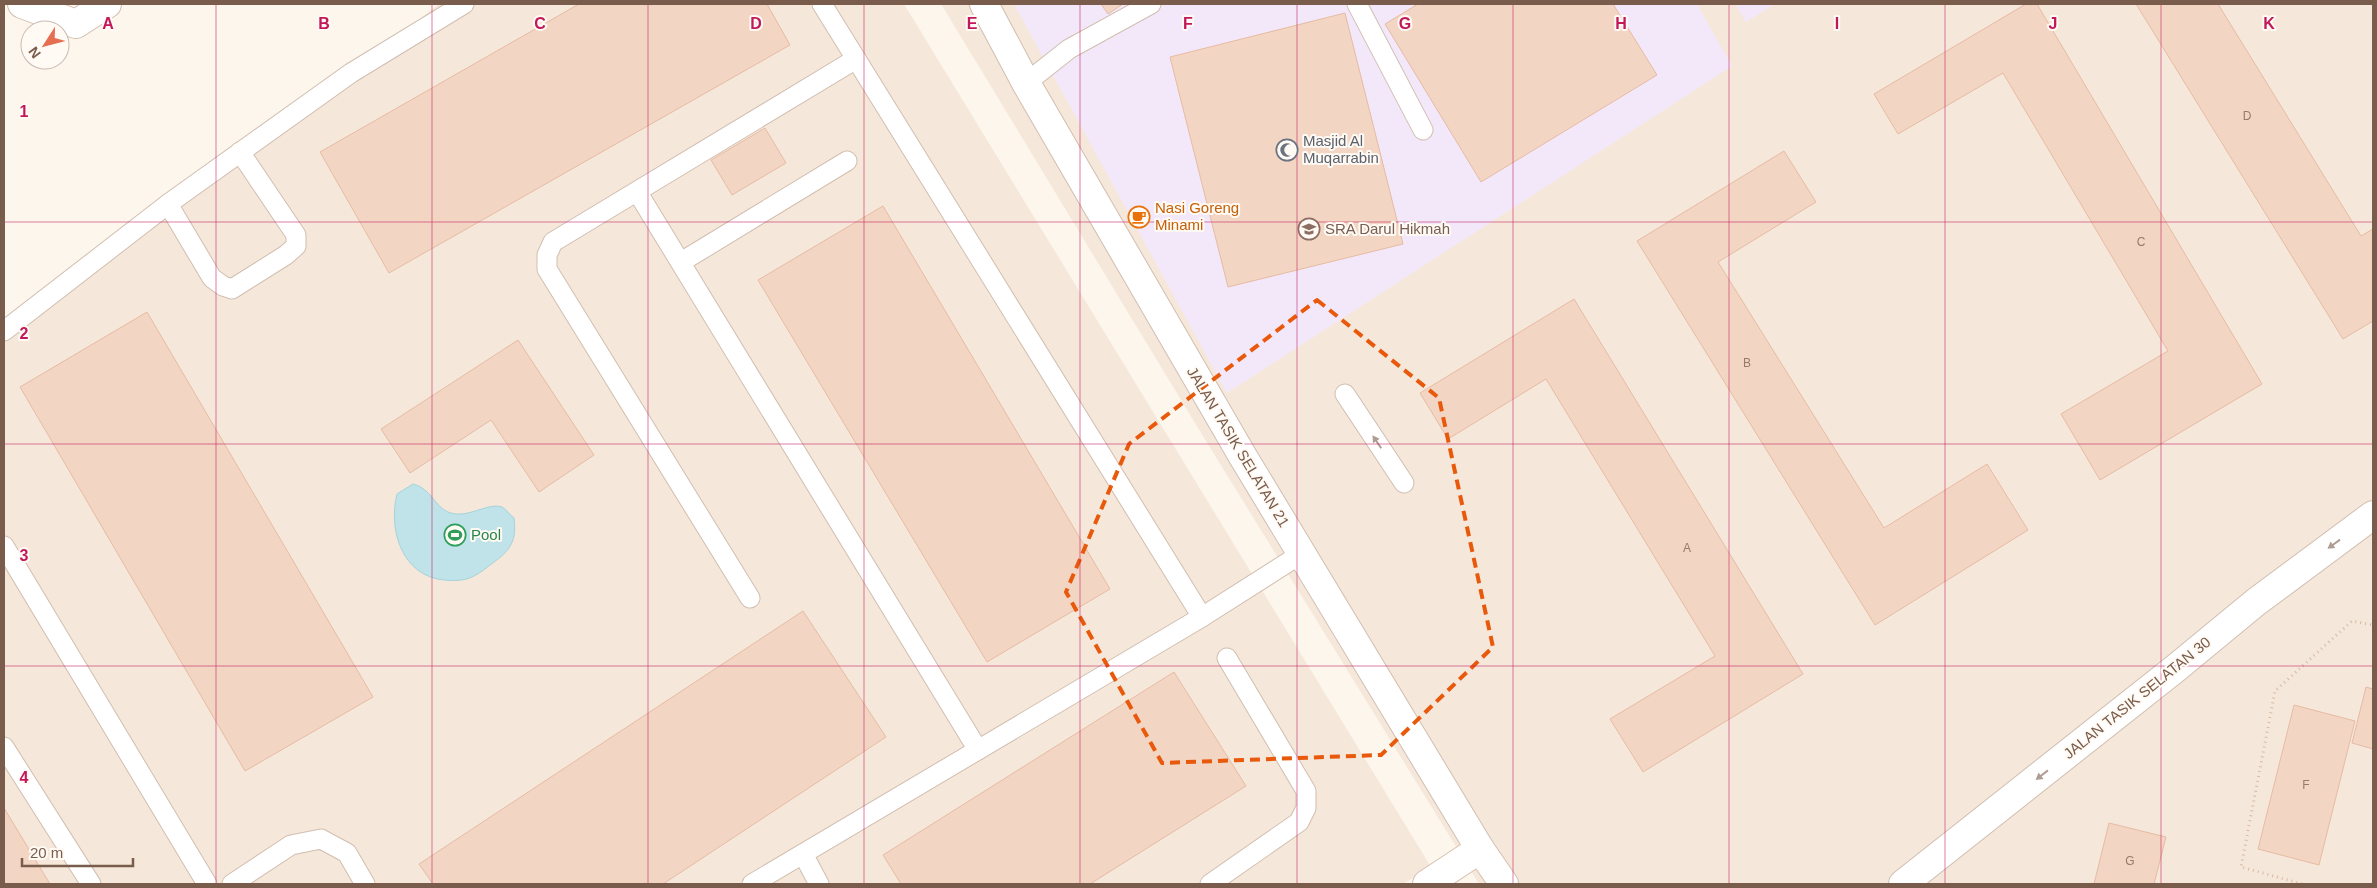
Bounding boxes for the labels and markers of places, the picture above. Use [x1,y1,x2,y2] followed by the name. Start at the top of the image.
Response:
[1303,132,1379,166] place label: Masjid Al Muqarrabin
[1275,138,1299,162] mosque icon: Masjid Al Muqarrabin
[1155,199,1239,233] place label: Nasi Goreng Minami
[1127,205,1151,229] cafe icon: Nasi Goreng Minami
[1297,217,1321,241] school or university icon: SRA Darul Hikmah
[1325,220,1450,237] place label: SRA Darul Hikmah
[443,523,467,547] sports icon: Pool
[471,526,501,543] place label: Pool

